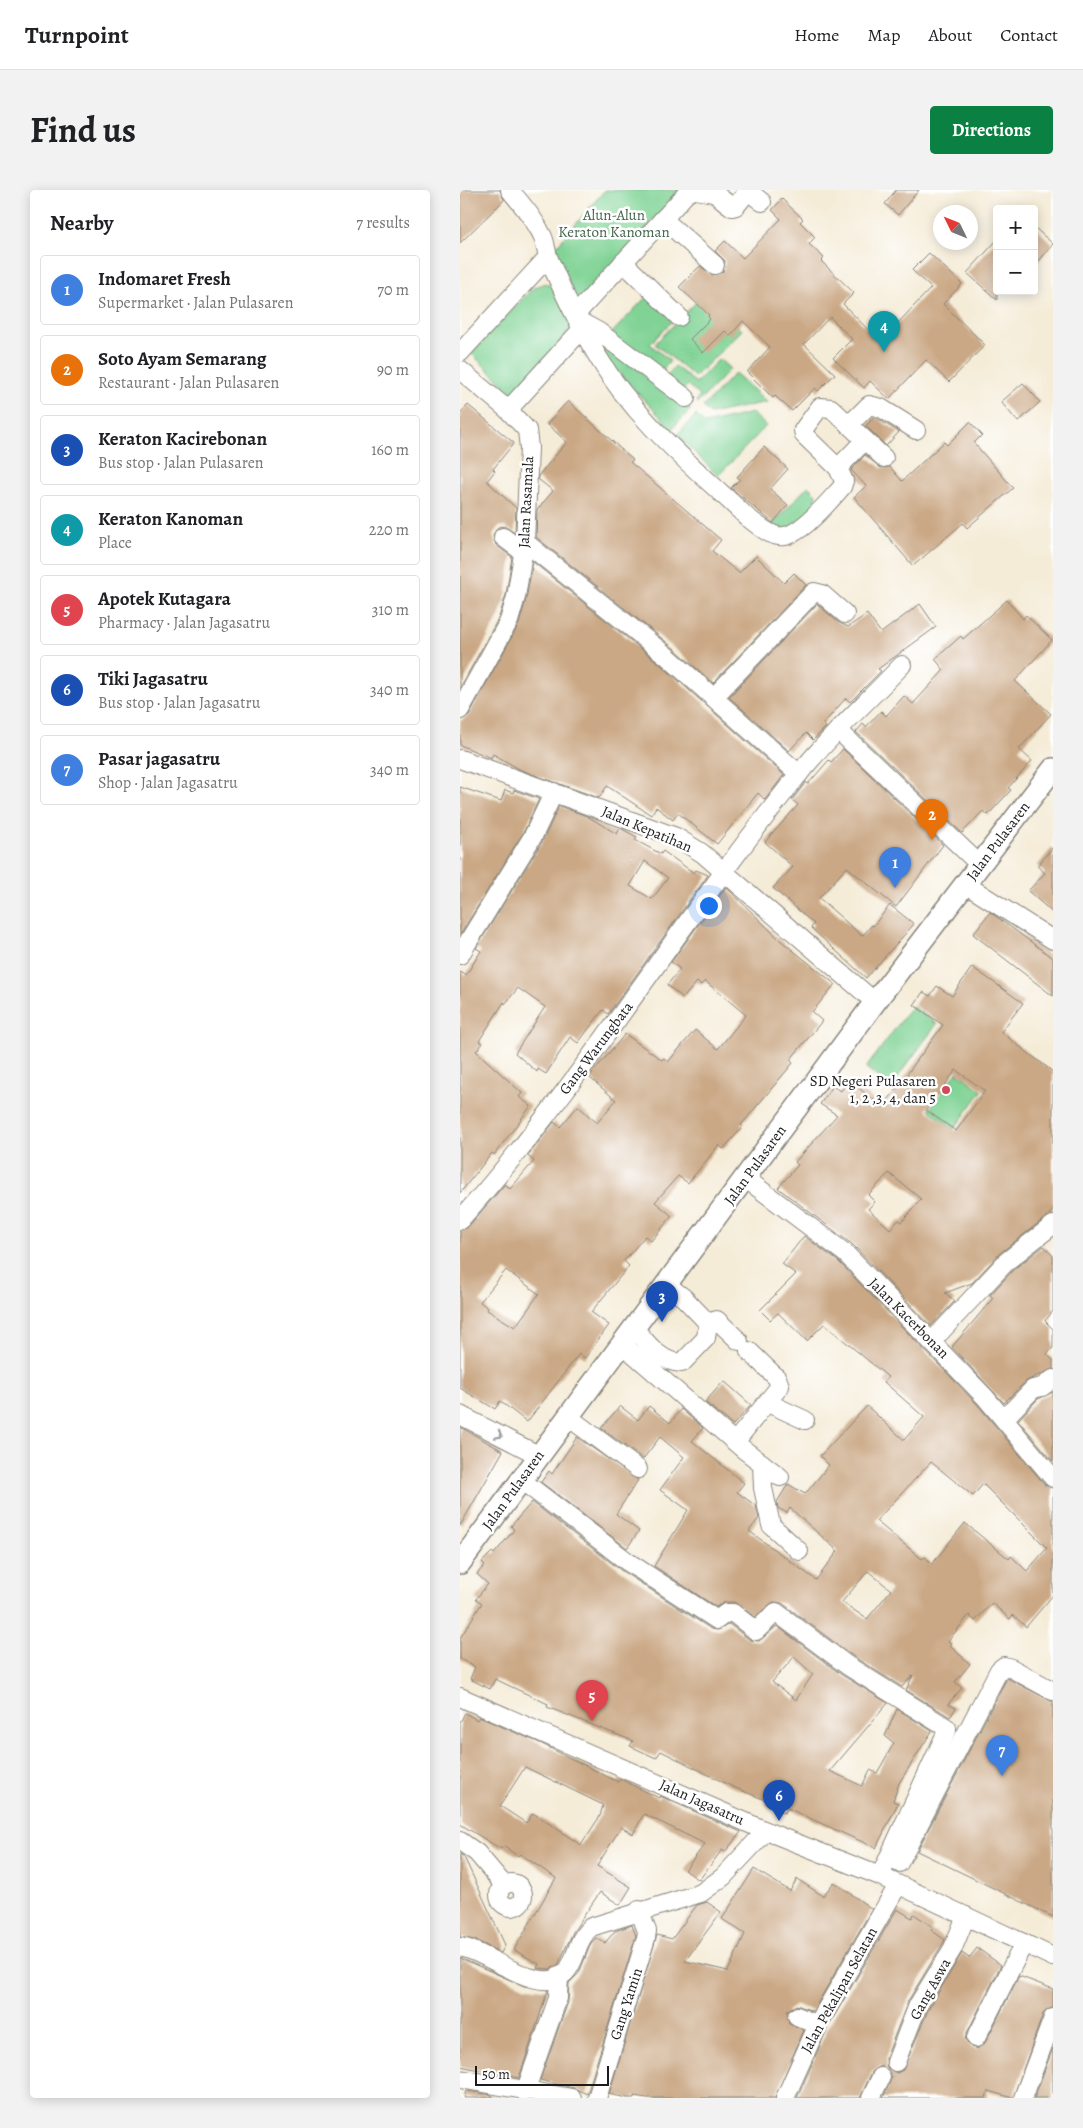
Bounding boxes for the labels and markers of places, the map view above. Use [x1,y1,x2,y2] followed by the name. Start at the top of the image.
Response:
[868,311,900,352] pin: 4
[916,799,948,840] pin: 2
[879,847,911,888] pin: 1
[810,1071,936,1108] place label: SD Negeri Pulasaren 1, 2 ,3, 4, dan 5
[940,1084,952,1096] marker: SD Negeri Pulasaren 1, 2 ,3, 4, dan 5
[646,1281,678,1322] pin: 3
[576,1680,608,1721] pin: 5
[986,1735,1018,1776] pin: 7
[763,1780,795,1821] pin: 6

